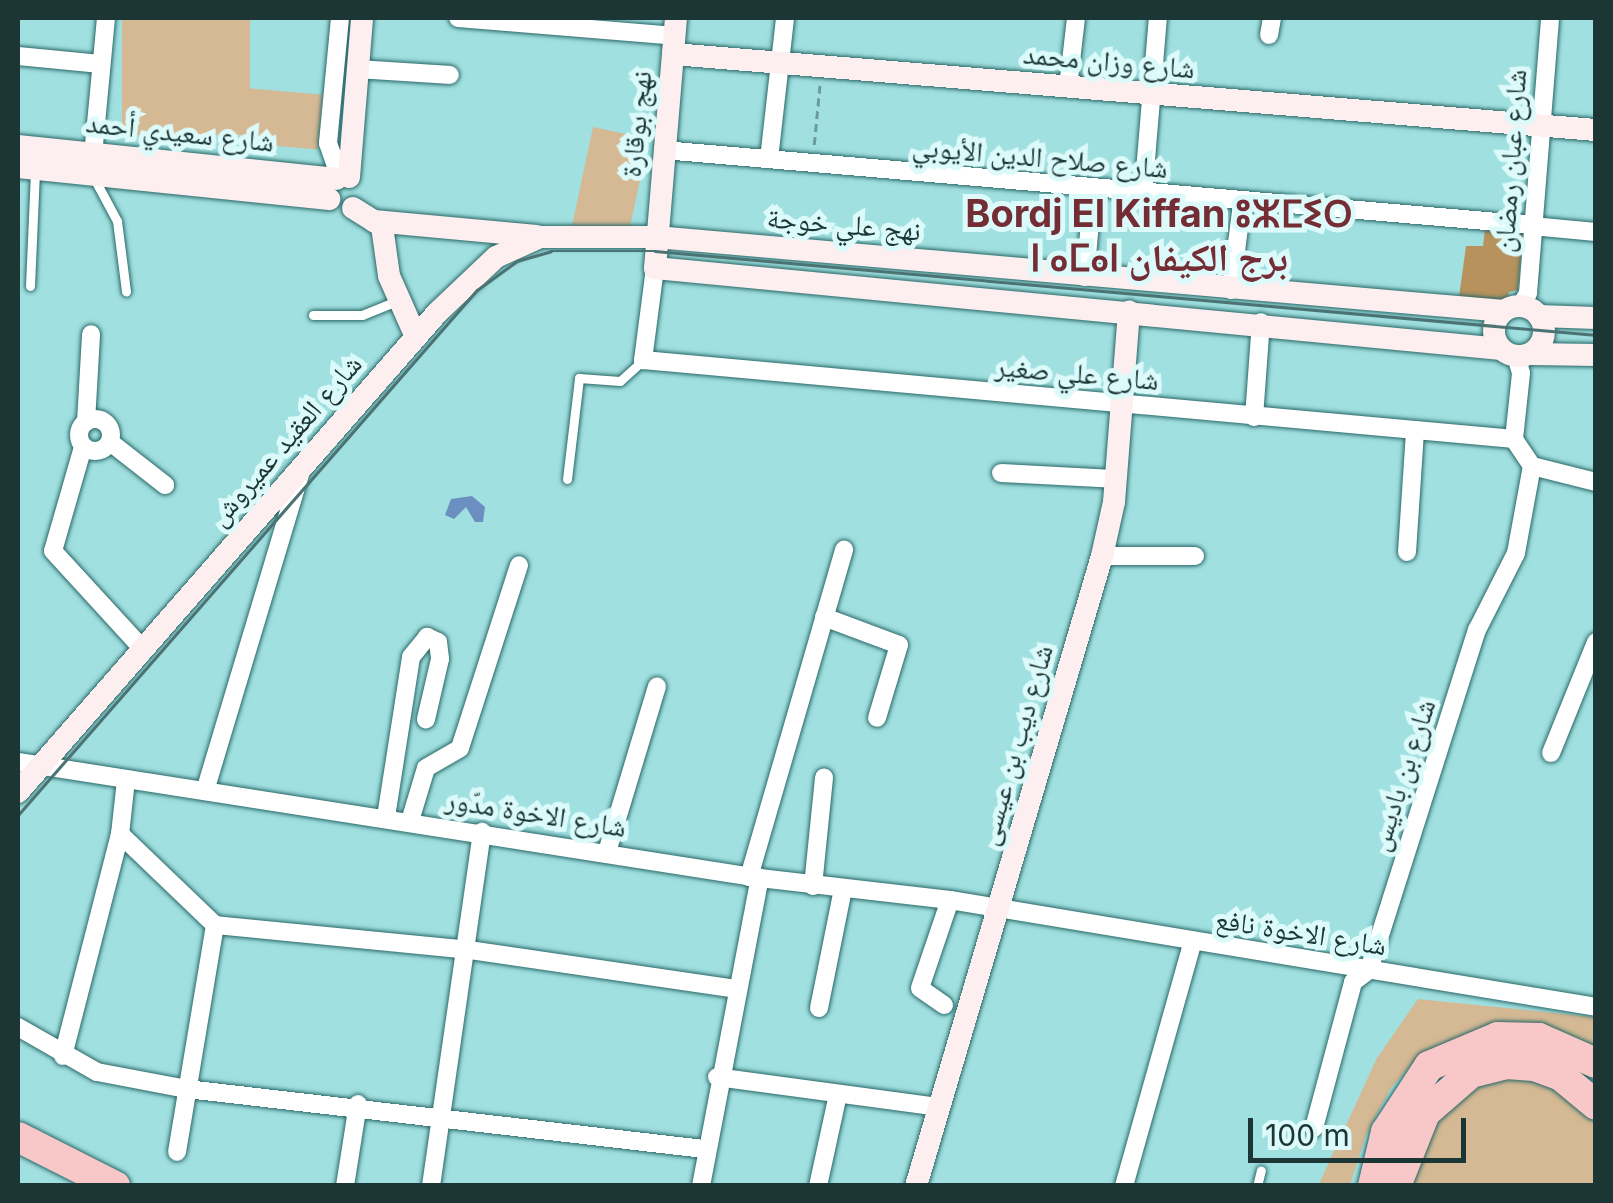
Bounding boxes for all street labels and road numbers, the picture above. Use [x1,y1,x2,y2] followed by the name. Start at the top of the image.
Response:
[1022,37,1196,85] street label: شارع وزان محمد
[1487,68,1533,254] street label: شارع عبان رمضان
[614,69,658,179] street label: نهج بوقارة
[84,105,276,159] street label: شارع سعيدي أحمد
[911,129,1169,185] street label: شارع صلاح الدين الأيوبي
[766,201,922,247] street label: نهج علي خوجة
[201,347,369,533] street label: شارع العقيد عميروش
[994,349,1160,397] street label: شارع علي صغير
[970,641,1060,849] street label: شارع ديب بن عيسى
[1362,695,1442,855] street label: شارع بن باديس
[443,782,629,844] street label: شارع الاخوة مدّور
[1213,902,1389,962] street label: شارع الاخوة نافع

